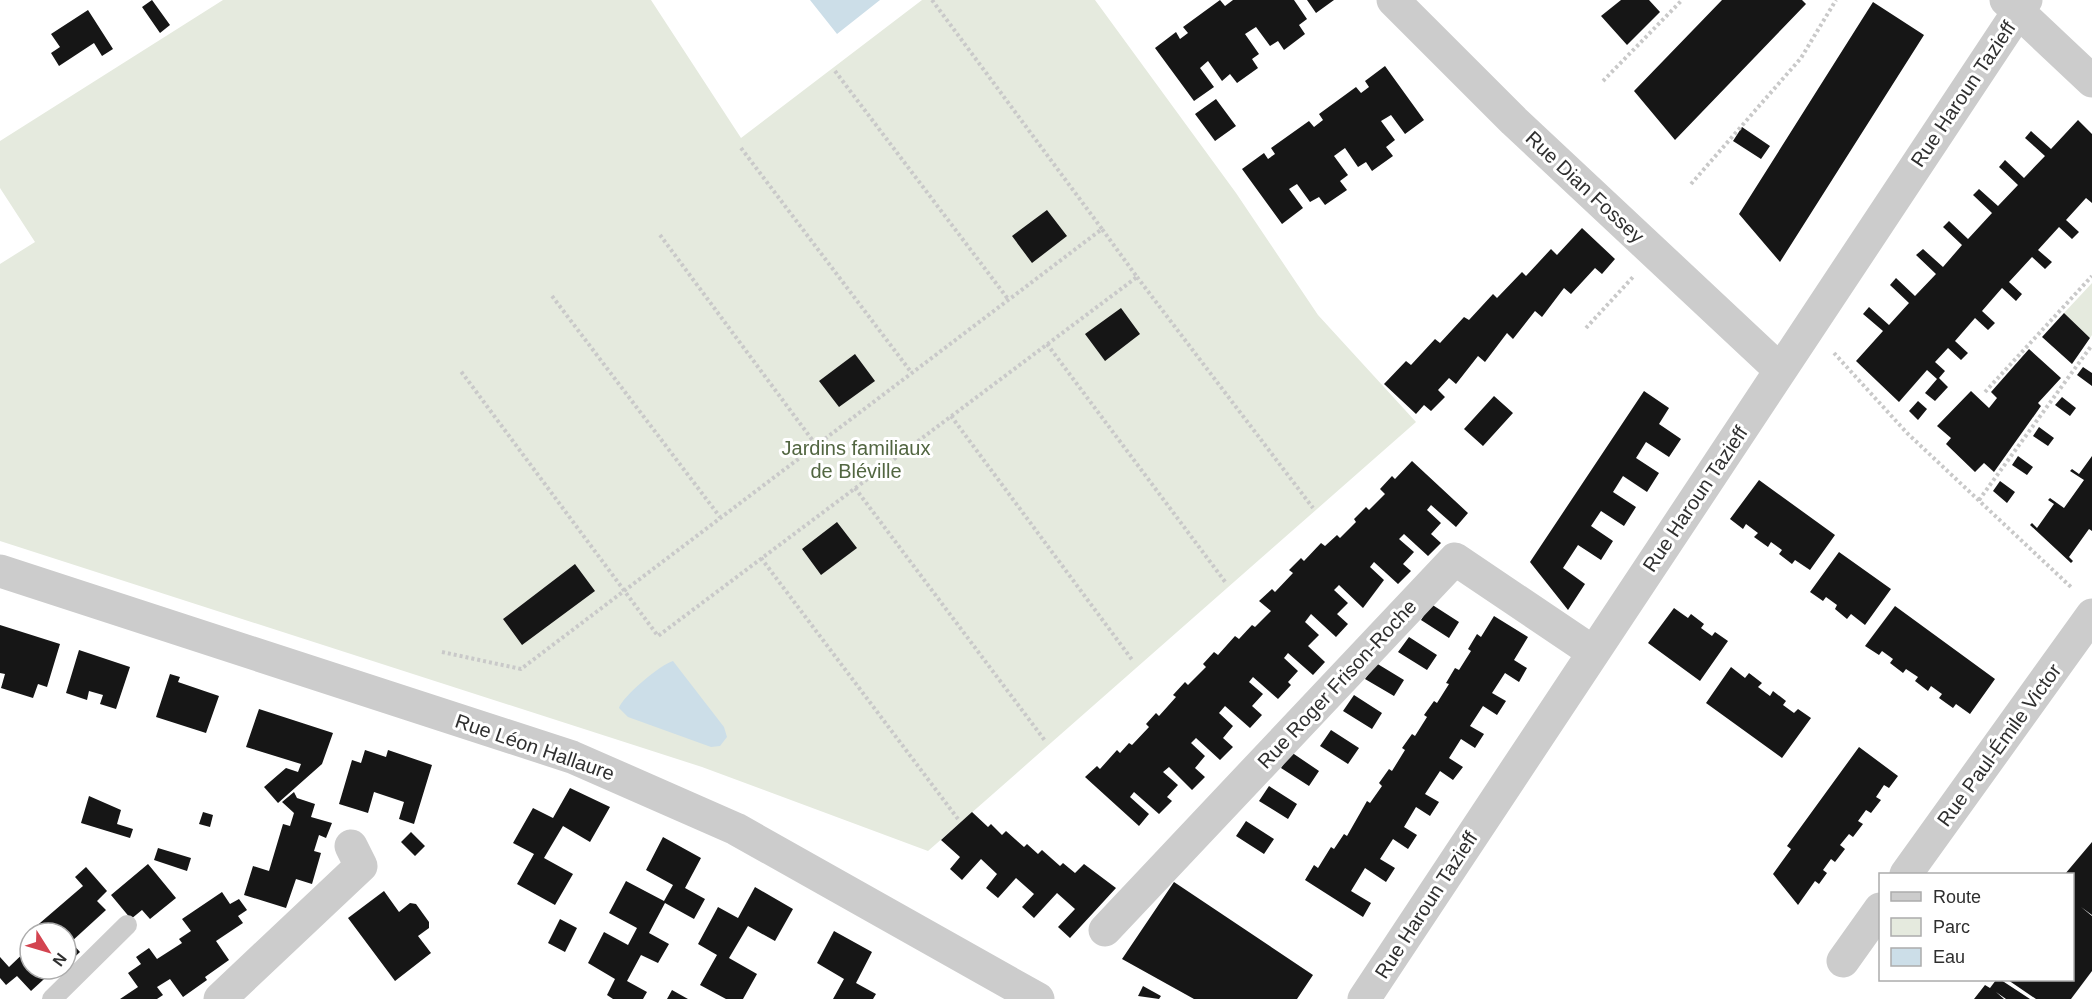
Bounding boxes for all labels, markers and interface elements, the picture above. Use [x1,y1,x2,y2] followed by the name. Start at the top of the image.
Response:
[1906,17,2020,171] street label: Rue Haroun Tazieff
[1521,127,1649,247] street label: Rue Dian Fossey
[1638,422,1752,576] street label: Rue Haroun Tazieff
[782,437,930,482] park label: Jardins familiaux de Bléville
[1253,595,1421,773] street label: Rue Roger Frison-Roche
[1933,659,2065,830] street label: Rue Paul-Émile Victor
[453,709,617,785] street label: Rue Léon Hallaure
[1370,827,1482,982] street label: Rue Haroun Tazieff
[1879,873,2074,981] legend
[1933,887,1981,907] text: Route
[1933,917,1970,937] text: Parc
[18,921,78,981] north arrow
[1933,947,1965,967] text: Eau
[49,950,70,969] text: N

